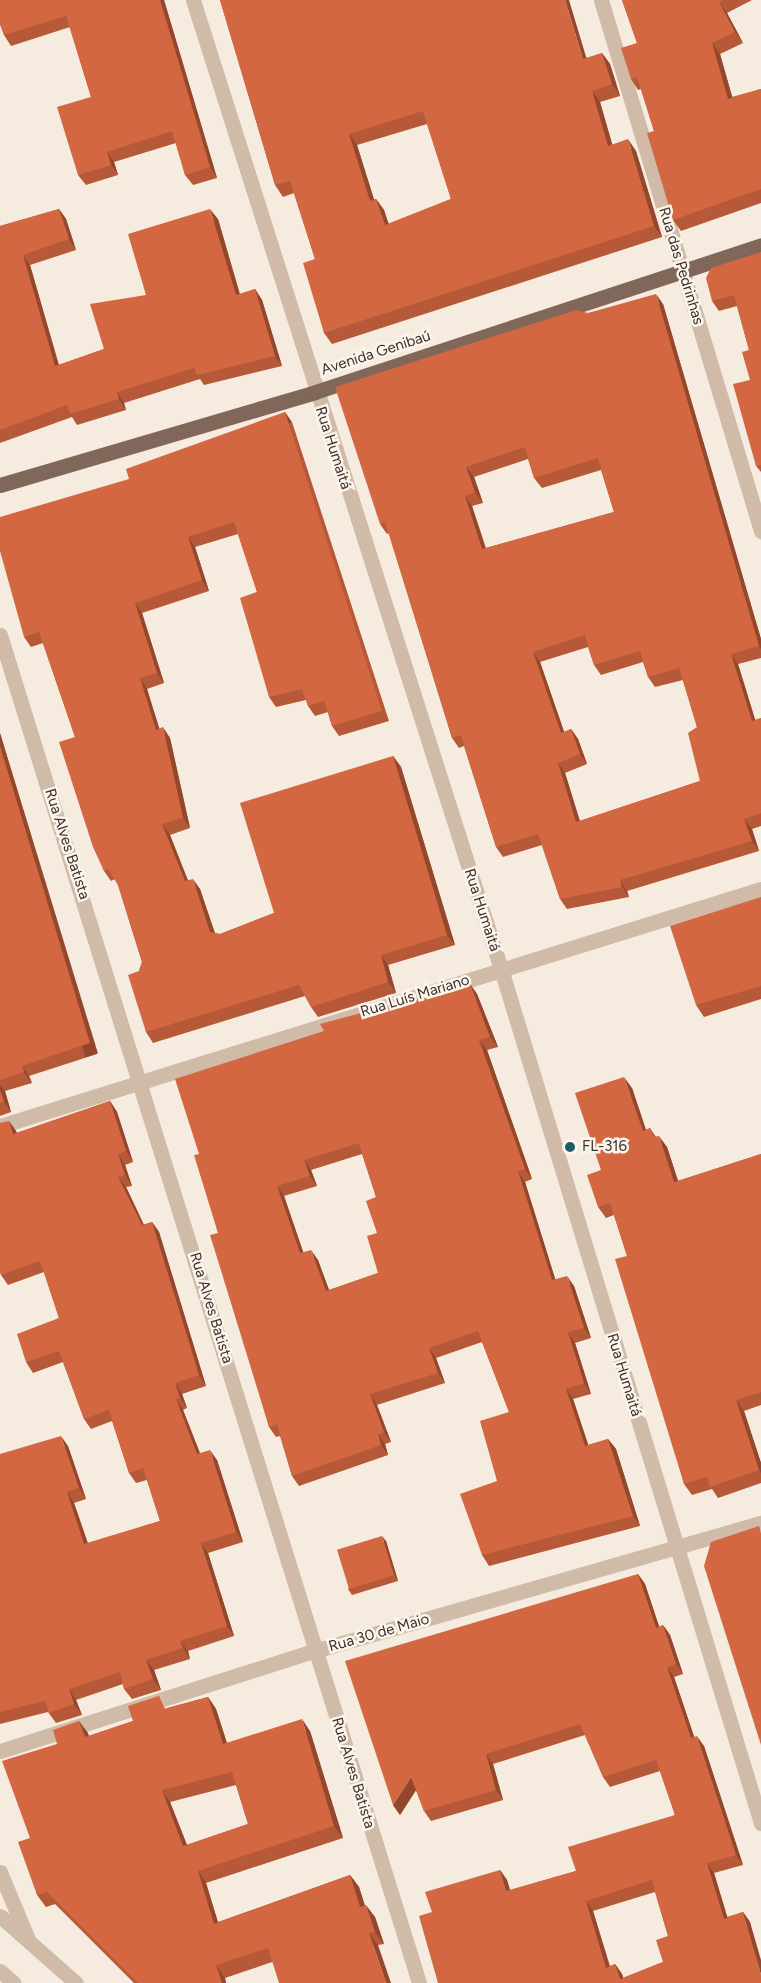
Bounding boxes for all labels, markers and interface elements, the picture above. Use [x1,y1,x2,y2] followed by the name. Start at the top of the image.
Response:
[655,205,707,327] street label: Rua das Pedrinhas
[319,327,433,379] street label: Avenida Genibaú
[311,404,355,492] street label: Rua Humaitá
[41,786,93,902] street label: Rua Alves Batista
[460,866,504,954] street label: Rua Humaitá
[358,971,472,1021] street label: Rua Luís Mariano
[582,1138,627,1156] place label: FL-316
[563,1140,577,1154] marker: FL-316
[186,1250,236,1366] street label: Rua Alves Batista
[603,1331,645,1419] street label: Rua Humaitá
[327,1610,431,1656] street label: Rua 30 de Maio
[328,1715,378,1831] street label: Rua Alves Batista

